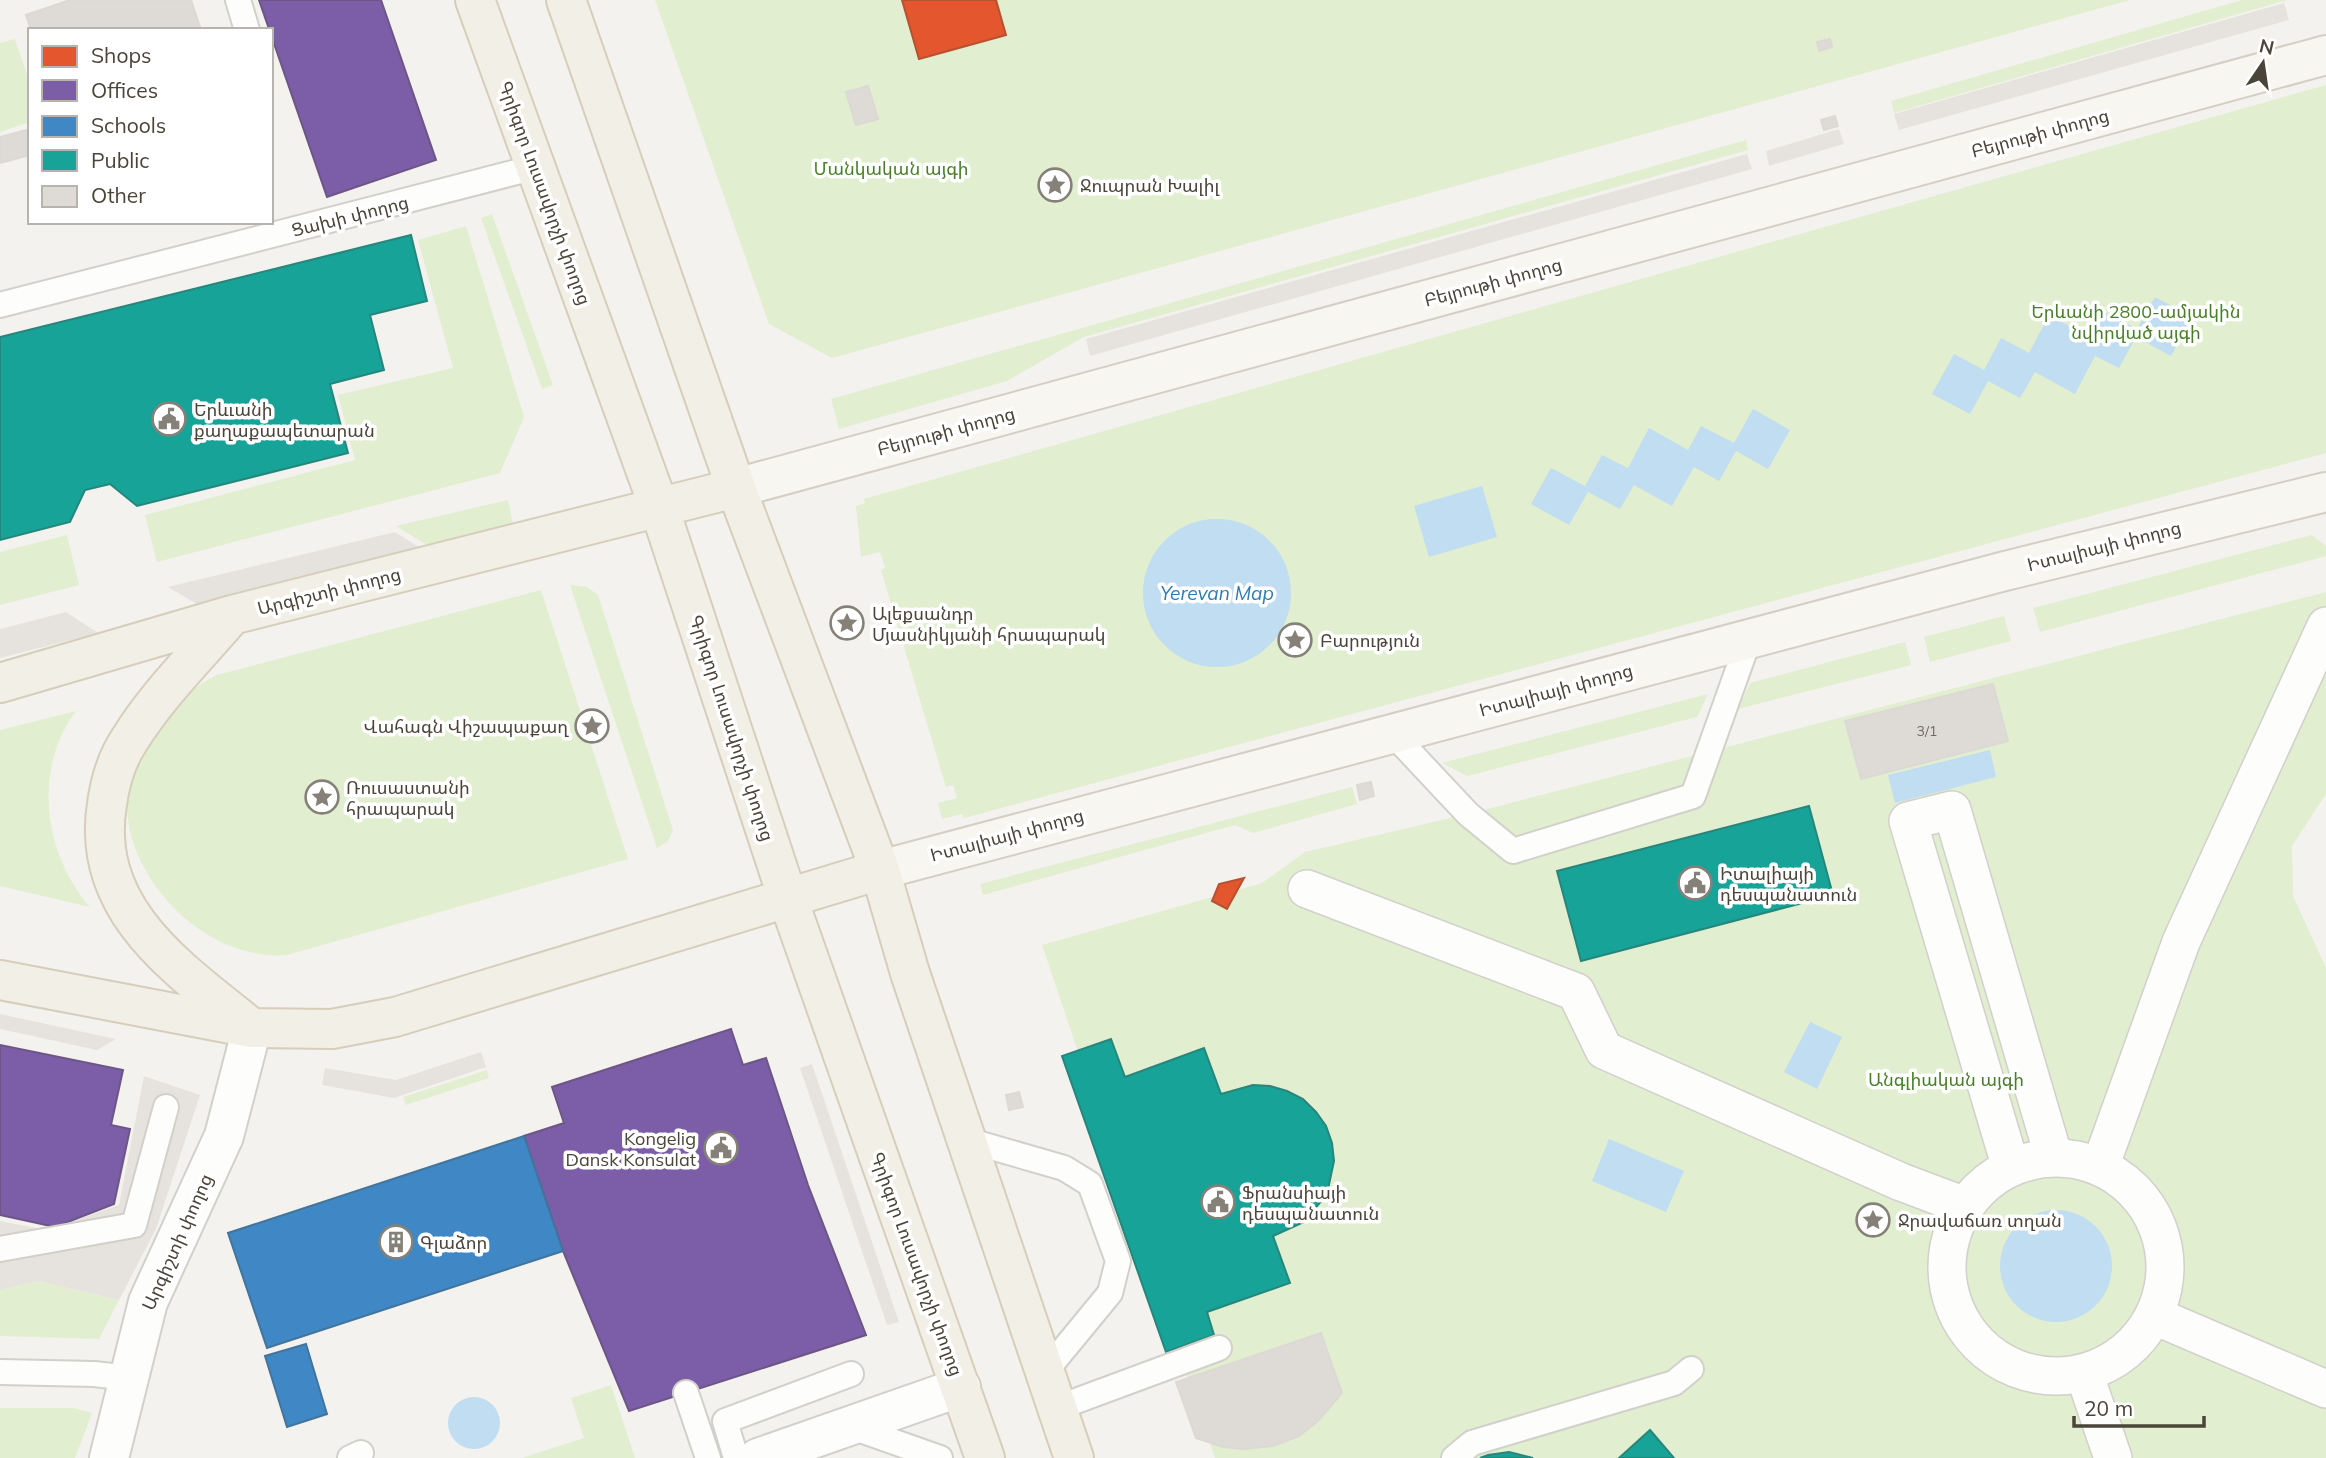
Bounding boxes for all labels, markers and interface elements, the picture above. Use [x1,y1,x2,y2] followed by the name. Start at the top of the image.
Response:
[28,28,273,224] legend
[2228,28,2298,98] north arrow
[2257,33,2277,60] text: N
[91,42,151,68] text: Shops
[91,77,158,103] text: Offices
[494,78,596,308] street label: Գրիգոր Լուսավորչի փողոց
[1968,104,2112,162] street label: Բեյրութի փողոց
[91,112,166,138] text: Schools
[91,147,150,173] text: Public
[814,157,968,180] park label: Մանկական այգի
[1036,166,1074,204] place icon: Ջուպրան Խալիլ
[1080,174,1220,197] place label: Ջուպրան Խալիլ
[91,182,146,208] text: Other
[289,190,411,242] street label: Ցախի փողոց
[1421,253,1565,311] street label: Բեյրութի փողոց
[2031,300,2241,344] park label: Երևանի 2800-ամյակին նվիրված այգի
[194,398,375,442] place label: Երևւանի քաղաքապետարան
[150,400,188,438] public building icon: Երևւանի քաղաքապետարան
[874,402,1018,460] street label: Բեյրութի փողոց
[2025,516,2183,576] street label: Իտալիայի փողոց
[255,562,403,620] street label: Արգիշտի փողոց
[1160,581,1274,605] water label: Yerevan Map
[872,602,1106,646] place label: Ալեքսանդր Մյասնիկյանի հրապարակ
[828,604,866,642] place icon: Ալեքսանդր Մյասնիկյանի հրապարակ
[684,612,780,844] street label: Գրիգոր Լուսավորչի փողոց
[1276,621,1314,659] place icon: Բարություն
[1320,629,1420,652] place label: Բարություն
[1477,658,1635,722] street label: Իտալիայի փողոց
[573,707,611,745] place icon: Վահագն Վիշապաքաղ
[363,715,569,738] place label: Վահագն Վիշապաքաղ
[1917,722,1937,740] house number: 3/1
[346,776,470,820] place label: Ռուսաստանի հրապարակ
[303,778,341,816] place icon: Ռուսաստանի հրապարակ
[928,803,1086,867] street label: Իտալիայի փողոց
[1720,862,1857,906] place label: Իտալիայի դեսպանատուն
[1676,864,1714,902] public building icon: Իտալիայի դեսպանատուն
[1868,1068,2024,1091] park label: Անգլիական այգի
[566,1127,696,1171] place label: Kongelig Dansk Konsulat
[702,1129,740,1167] public building icon: Kongelig Dansk Konsulat
[866,1149,968,1379] street label: Գրիգոր Լուսավորչի փողոց
[137,1170,217,1314] street label: Արգիշտի փողոց
[1242,1181,1379,1225] place label: Ֆրանսիայի դեսպանատուն
[1199,1183,1237,1221] public building icon: Ֆրանսիայի դեսպանատուն
[1854,1201,1892,1239] place icon: Ջրավաճառ տղան
[1898,1209,2062,1232] place label: Ջրավաճառ տղան
[377,1223,415,1261] building icon: Գլաձոր
[420,1231,487,1254] place label: Գլաձոր
[2074,1384,2204,1428] scale bar
[2084,1395,2133,1421] text: 20 m

